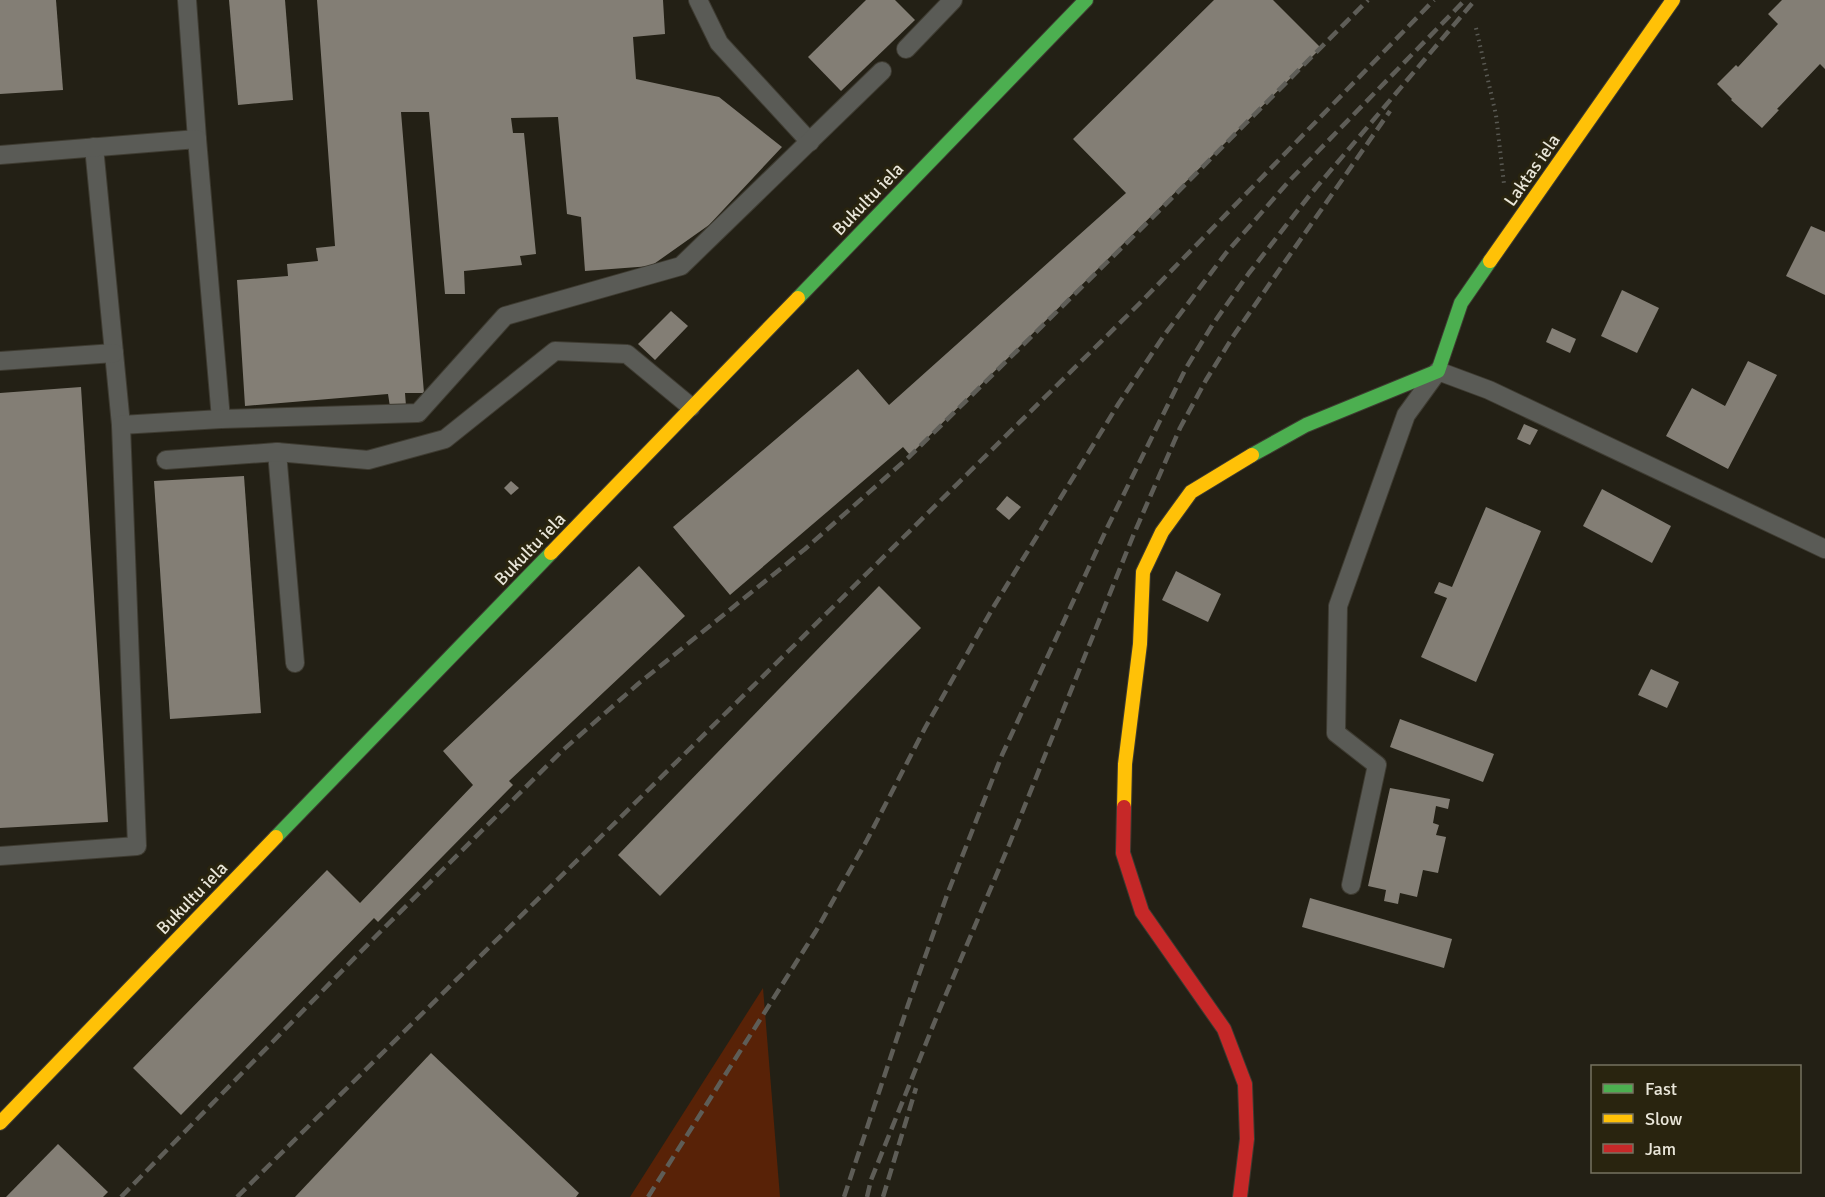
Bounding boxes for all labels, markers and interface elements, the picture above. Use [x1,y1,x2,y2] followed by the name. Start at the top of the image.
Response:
[1499,130,1565,210] street label: Laktas iela
[828,158,908,240] street label: Bukultu iela
[490,508,570,590] street label: Bukultu iela
[152,857,232,939] street label: Bukultu iela
[1591,1065,1801,1173] legend
[1645,1078,1677,1100] text: Fast
[1645,1108,1682,1130] text: Slow
[1645,1138,1676,1160] text: Jam

